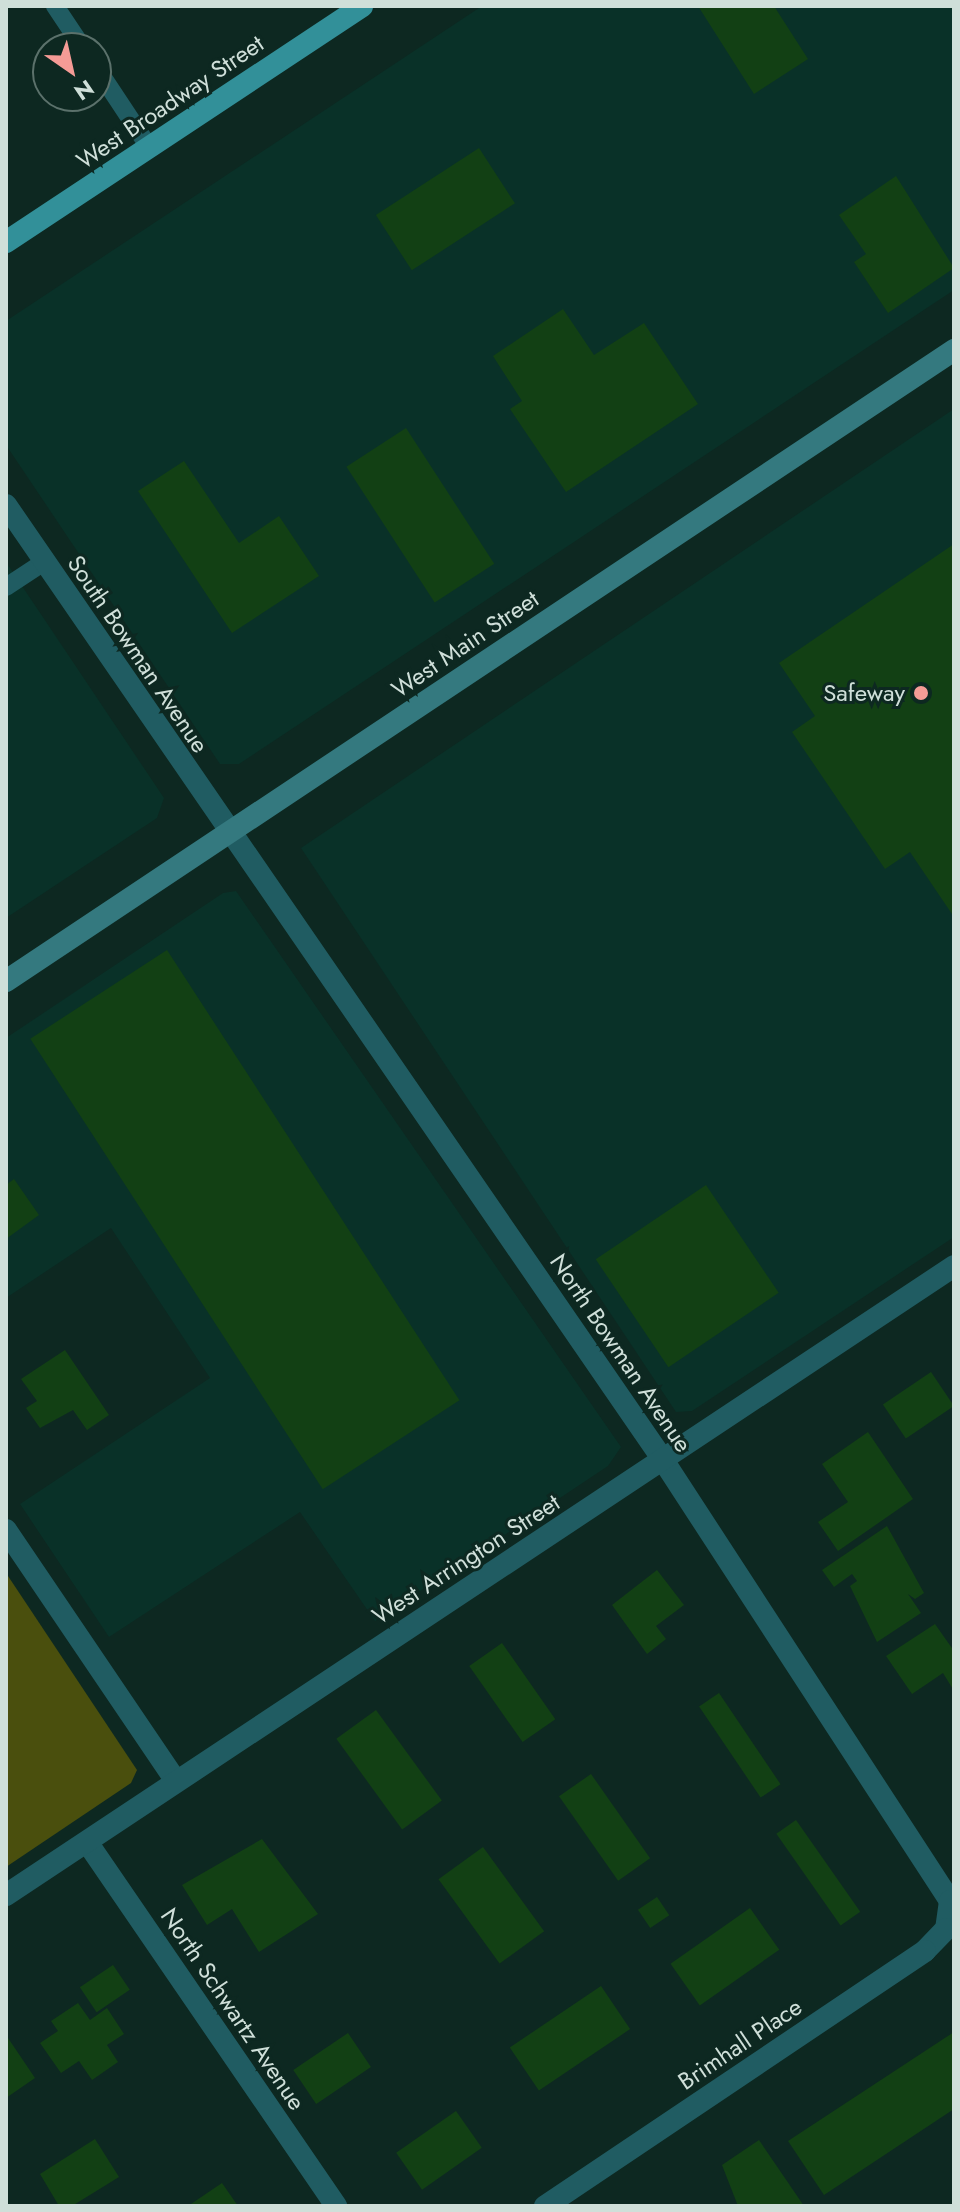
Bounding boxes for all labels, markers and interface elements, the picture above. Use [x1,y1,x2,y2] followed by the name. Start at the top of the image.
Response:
[71,29,269,175] street label: West Broadway Street
[32,32,112,112] north arrow
[68,72,100,108] text: N
[61,550,215,758] street label: South Bowman Avenue
[386,584,544,704] street label: West Main Street
[823,679,905,707] place label: Safeway
[912,684,930,702] marker: Safeway
[544,1248,698,1458] street label: North Bowman Avenue
[367,1488,565,1630] street label: West Arrington Street
[155,1903,311,2115] street label: North Schwartz Avenue
[673,1992,807,2096] street label: Brimhall Place

